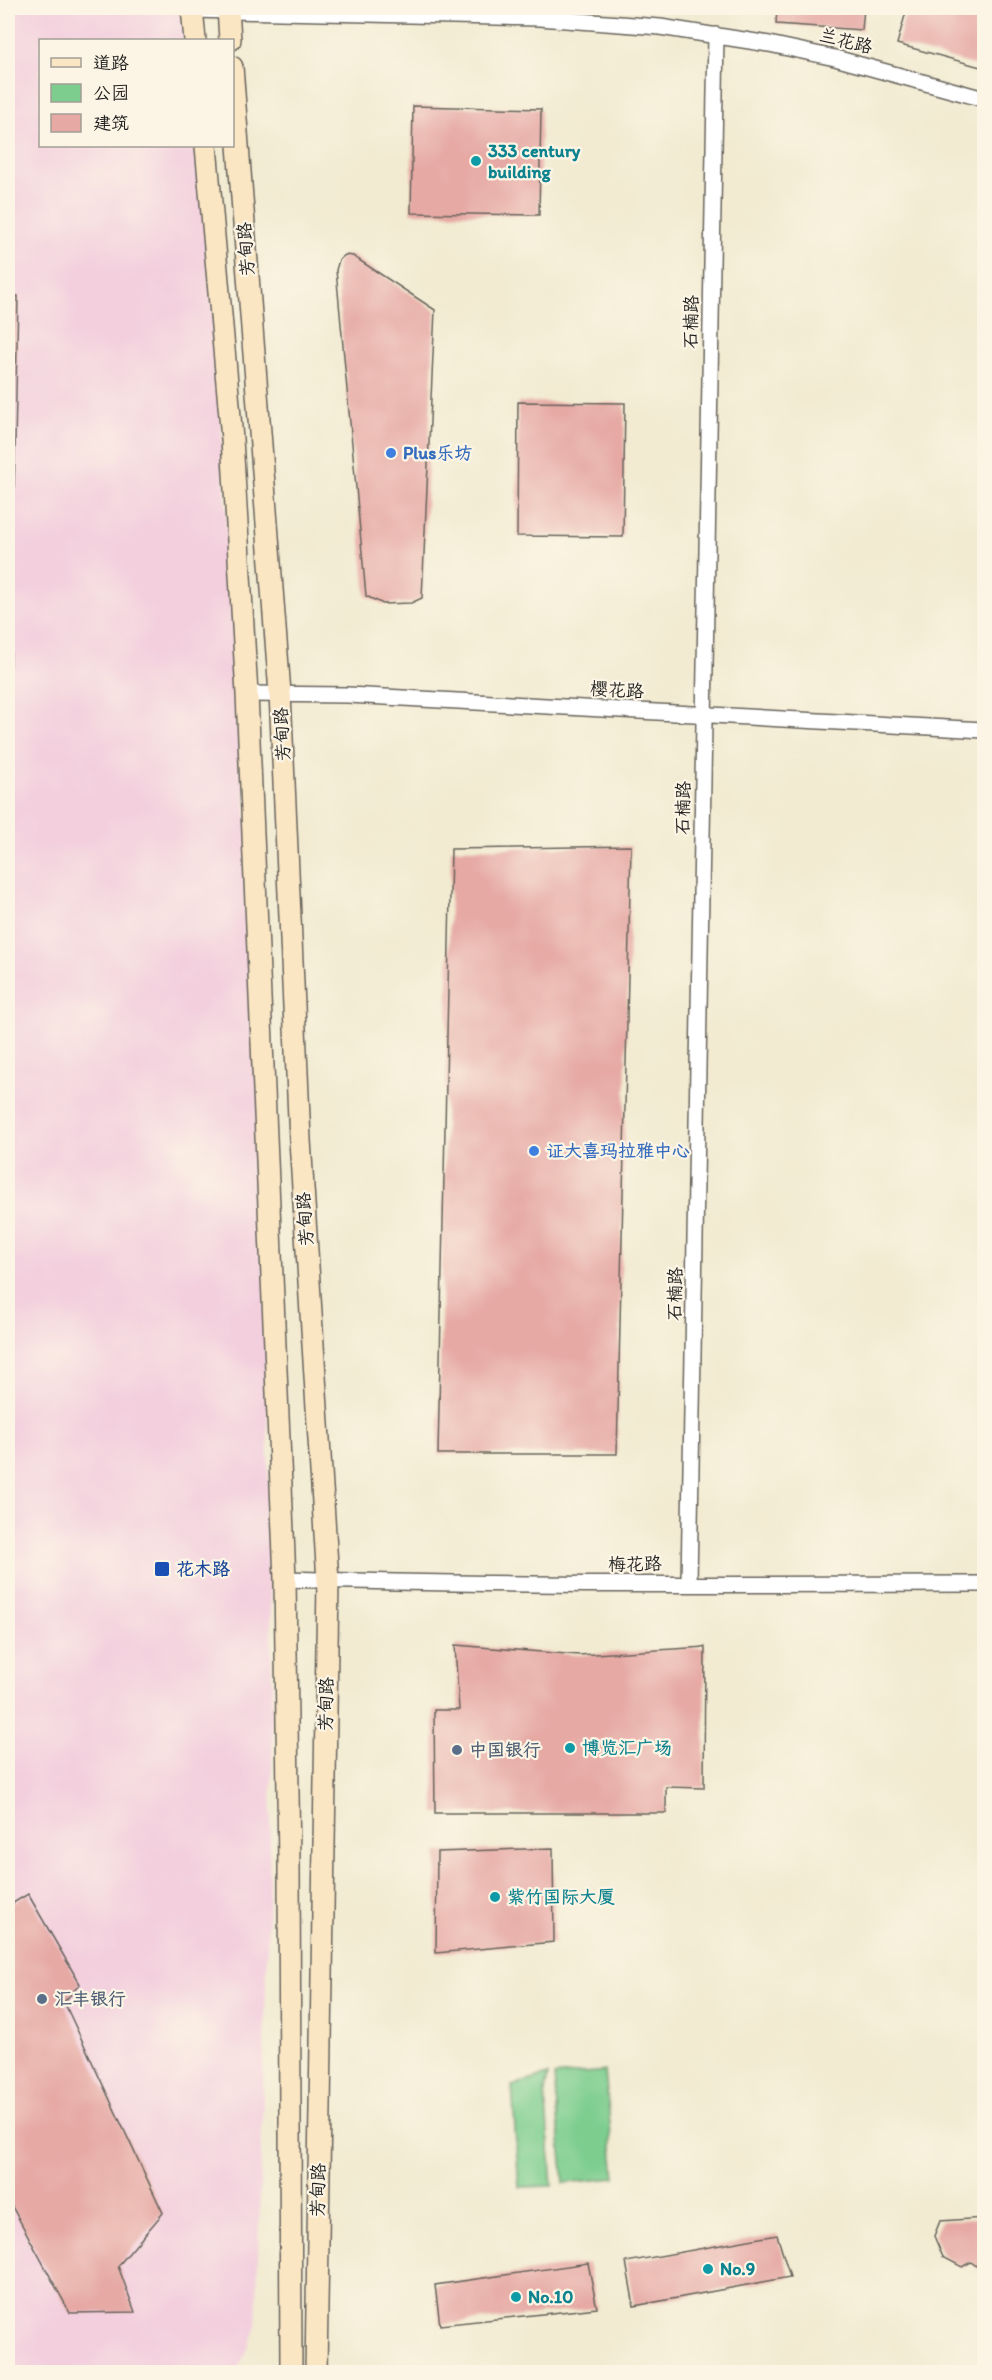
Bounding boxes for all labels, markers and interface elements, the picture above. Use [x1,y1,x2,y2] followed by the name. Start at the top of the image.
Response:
[817,24,875,58] street label: 兰花路
[39,39,234,147] legend
[93,52,129,74] text: 道路
[93,82,129,104] text: 公园
[93,112,129,134] text: 建筑
[488,140,581,183] place label: 333 century building
[469,154,483,168] marker: 333 century building
[233,221,259,277] street label: 芳甸路
[680,295,702,349] street label: 石楠路
[403,442,472,464] place label: Plus乐坊
[384,446,398,460] marker: Plus乐坊
[589,678,645,702] street label: 樱花路
[270,706,294,762] street label: 芳甸路
[672,781,694,835] street label: 石楠路
[546,1140,690,1162] place label: 证大喜玛拉雅中心
[527,1144,541,1158] marker: 证大喜玛拉雅中心
[292,1191,318,1247] street label: 芳甸路
[664,1267,686,1321] street label: 石楠路
[608,1553,662,1575] street label: 梅花路
[176,1558,230,1580] place label: 花木路
[153,1560,171,1578] marker: 花木路
[315,1677,337,1731] street label: 芳甸路
[582,1737,672,1759] place label: 博览汇广场
[469,1739,541,1761] place label: 中国银行
[563,1741,577,1755] marker: 博览汇广场
[450,1743,464,1757] marker: 中国银行
[507,1886,615,1908] place label: 紫竹国际大厦
[488,1890,502,1904] marker: 紫竹国际大厦
[54,1988,126,2010] place label: 汇丰银行
[35,1992,49,2006] marker: 汇丰银行
[307,2163,329,2217] street label: 芳甸路
[720,2258,755,2280] place label: No.9
[701,2262,715,2276] marker: No.9
[528,2286,573,2308] place label: No.10
[509,2290,523,2304] marker: No.10

